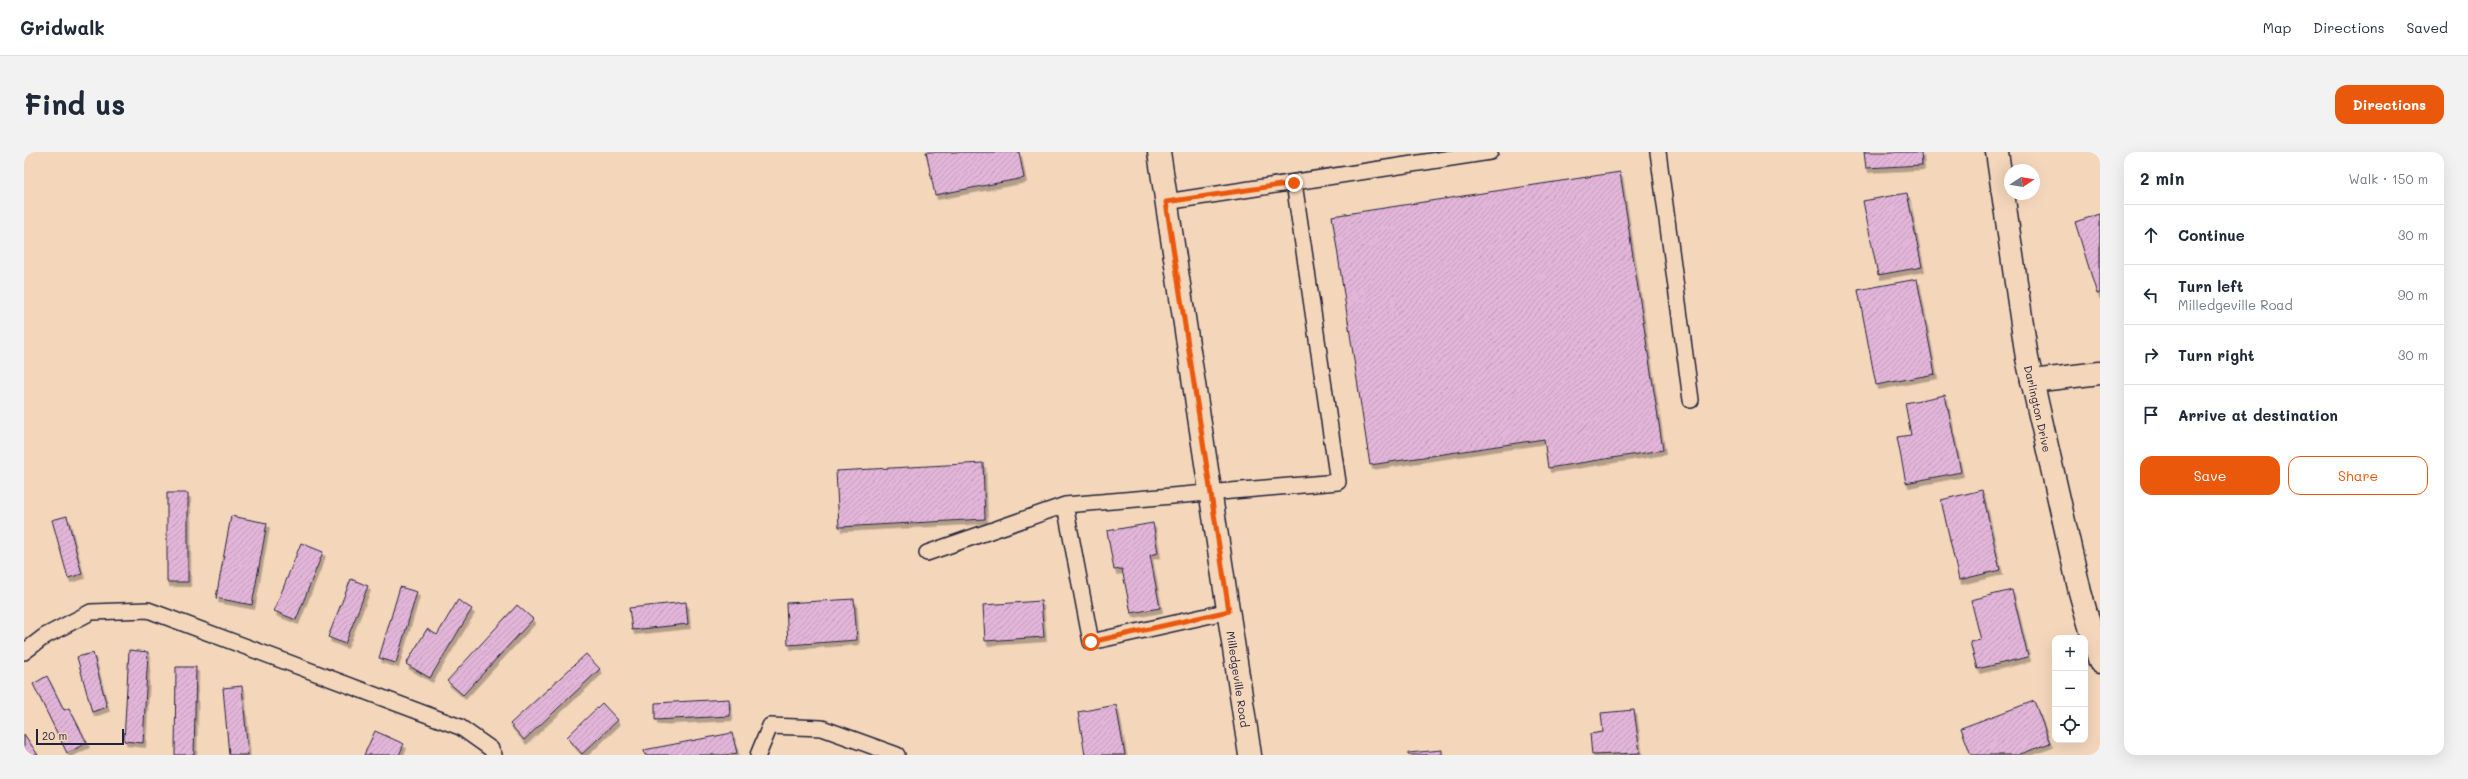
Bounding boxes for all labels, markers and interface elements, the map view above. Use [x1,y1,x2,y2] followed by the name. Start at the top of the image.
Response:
[20,15,105,40] text: Gridwalk
[2263,18,2291,37] text: Map
[2313,18,2384,37] text: Directions
[2406,18,2448,37] text: Saved
[2335,85,2444,124] button: Directions
[24,86,125,122] text: Find us
[2004,164,2040,200] north arrow
[2140,167,2185,189] text: 2 min
[2348,170,2428,187] text: Walk · 150 m
[1285,174,1303,192] route end
[2140,224,2162,246] icon: ahead
[2178,225,2245,245] text: Continue
[2398,226,2428,243] text: 30 m
[2178,276,2243,296] text: Turn left
[2140,284,2162,306] icon: left
[2398,286,2428,303] text: 90 m
[2178,296,2293,313] text: Milledgeville Road
[2140,344,2162,366] icon: right
[2178,345,2255,365] text: Turn right
[2398,346,2428,363] text: 30 m
[2021,364,2056,454] street label: Darlington Drive
[2140,404,2162,426] icon: arrive
[2178,405,2338,425] text: Arrive at destination
[2140,456,2280,495] button: Save
[2288,456,2428,495] button: Share
[1224,630,1253,728] street label: Milledgeville Road
[1082,633,1100,651] route start
[2052,635,2088,743] map controls
[2052,635,2088,671] button: +
[2052,671,2088,707] button: −
[2052,707,2088,743] button: locate
[36,727,124,746] scale bar
[42,728,67,743] text: 20 m

